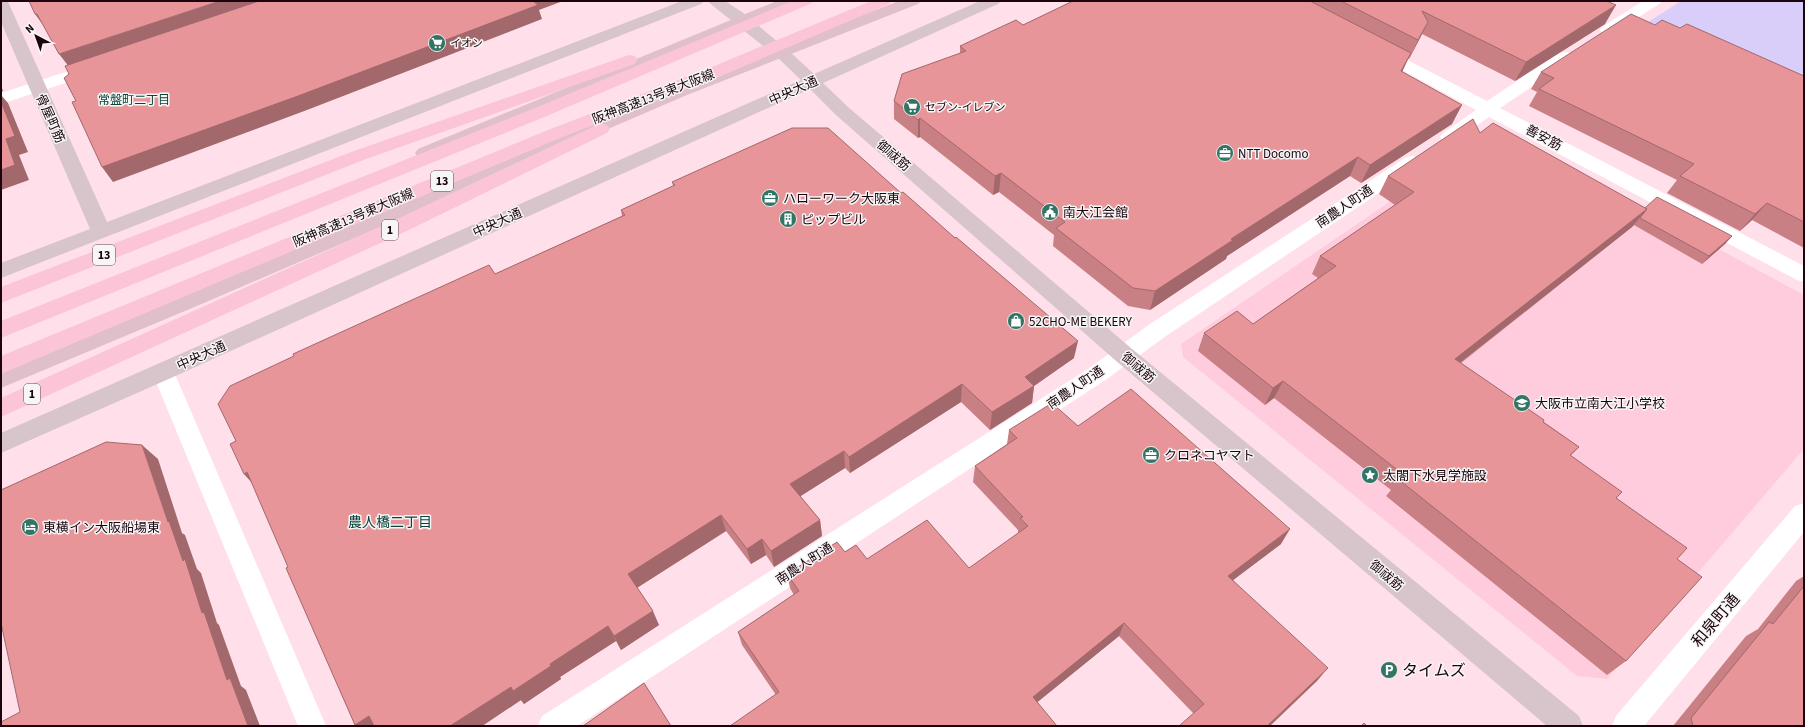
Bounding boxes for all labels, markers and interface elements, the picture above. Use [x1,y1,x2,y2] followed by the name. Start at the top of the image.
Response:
[16,16,56,56] north arrow
[22,21,37,37] text: N
[427,33,447,53] supermarket icon: イオン
[450,36,483,51] place label: イオン
[589,65,717,129] street label: 阪神高速13号東大阪線
[766,72,821,110] street label: 中央大通
[31,91,69,146] street label: 骨屋町筋
[98,92,170,109] district label: 常盤町二丁目
[902,97,922,117] supermarket icon: セブン-イレブン
[925,100,1005,115] place label: セブン-イレブン
[1522,121,1565,155] street label: 善安筋
[873,136,914,175] street label: 御祓筋
[1215,143,1235,163] office icon: NTT Docomo
[1238,145,1309,163] place label: NTT Docomo
[431,171,453,191] road number: 13
[1313,181,1377,232] street label: 南農人町通
[290,184,416,250] street label: 阪神高速13号東大阪線
[760,188,780,208] office icon: ハローワーク大阪東
[783,190,900,208] place label: ハローワーク大阪東
[1040,202,1060,222] public building icon: 南大江会館
[470,204,525,242] street label: 中央大通
[1063,204,1128,222] place label: 南大江会館
[778,209,798,229] building icon: ピップビル
[801,211,866,229] place label: ピップビル
[382,220,398,240] road number: 1
[93,245,115,265] road number: 13
[1006,311,1026,331] shop icon: 52CHO-ME BEKERY
[1029,313,1133,331] place label: 52CHO-ME BEKERY
[174,337,229,375] street label: 中央大通
[1118,348,1159,387] street label: 御祓筋
[1044,362,1108,413] street label: 南農人町通
[24,384,40,404] road number: 1
[1512,393,1532,413] school or university icon: 大阪市立南大江小学校
[1535,395,1665,413] place label: 大阪市立南大江小学校
[1141,445,1161,465] office icon: クロネコヤマト
[1164,447,1255,465] place label: クロネコヤマト
[1360,465,1380,485] place icon: 太閤下水見学施設
[1383,467,1487,485] place label: 太閤下水見学施設
[348,513,432,533] district label: 農人橋二丁目
[20,517,40,537] hotel icon: 東横イン大阪船場東
[43,519,160,537] place label: 東横イン大阪船場東
[772,539,837,589] street label: 南農人町通
[1366,556,1407,595] street label: 御祓筋
[1687,589,1745,652] street label: 和泉町通
[1379,660,1399,680] parking icon: タイムズ
[1402,660,1466,682] place label: タイムズ

